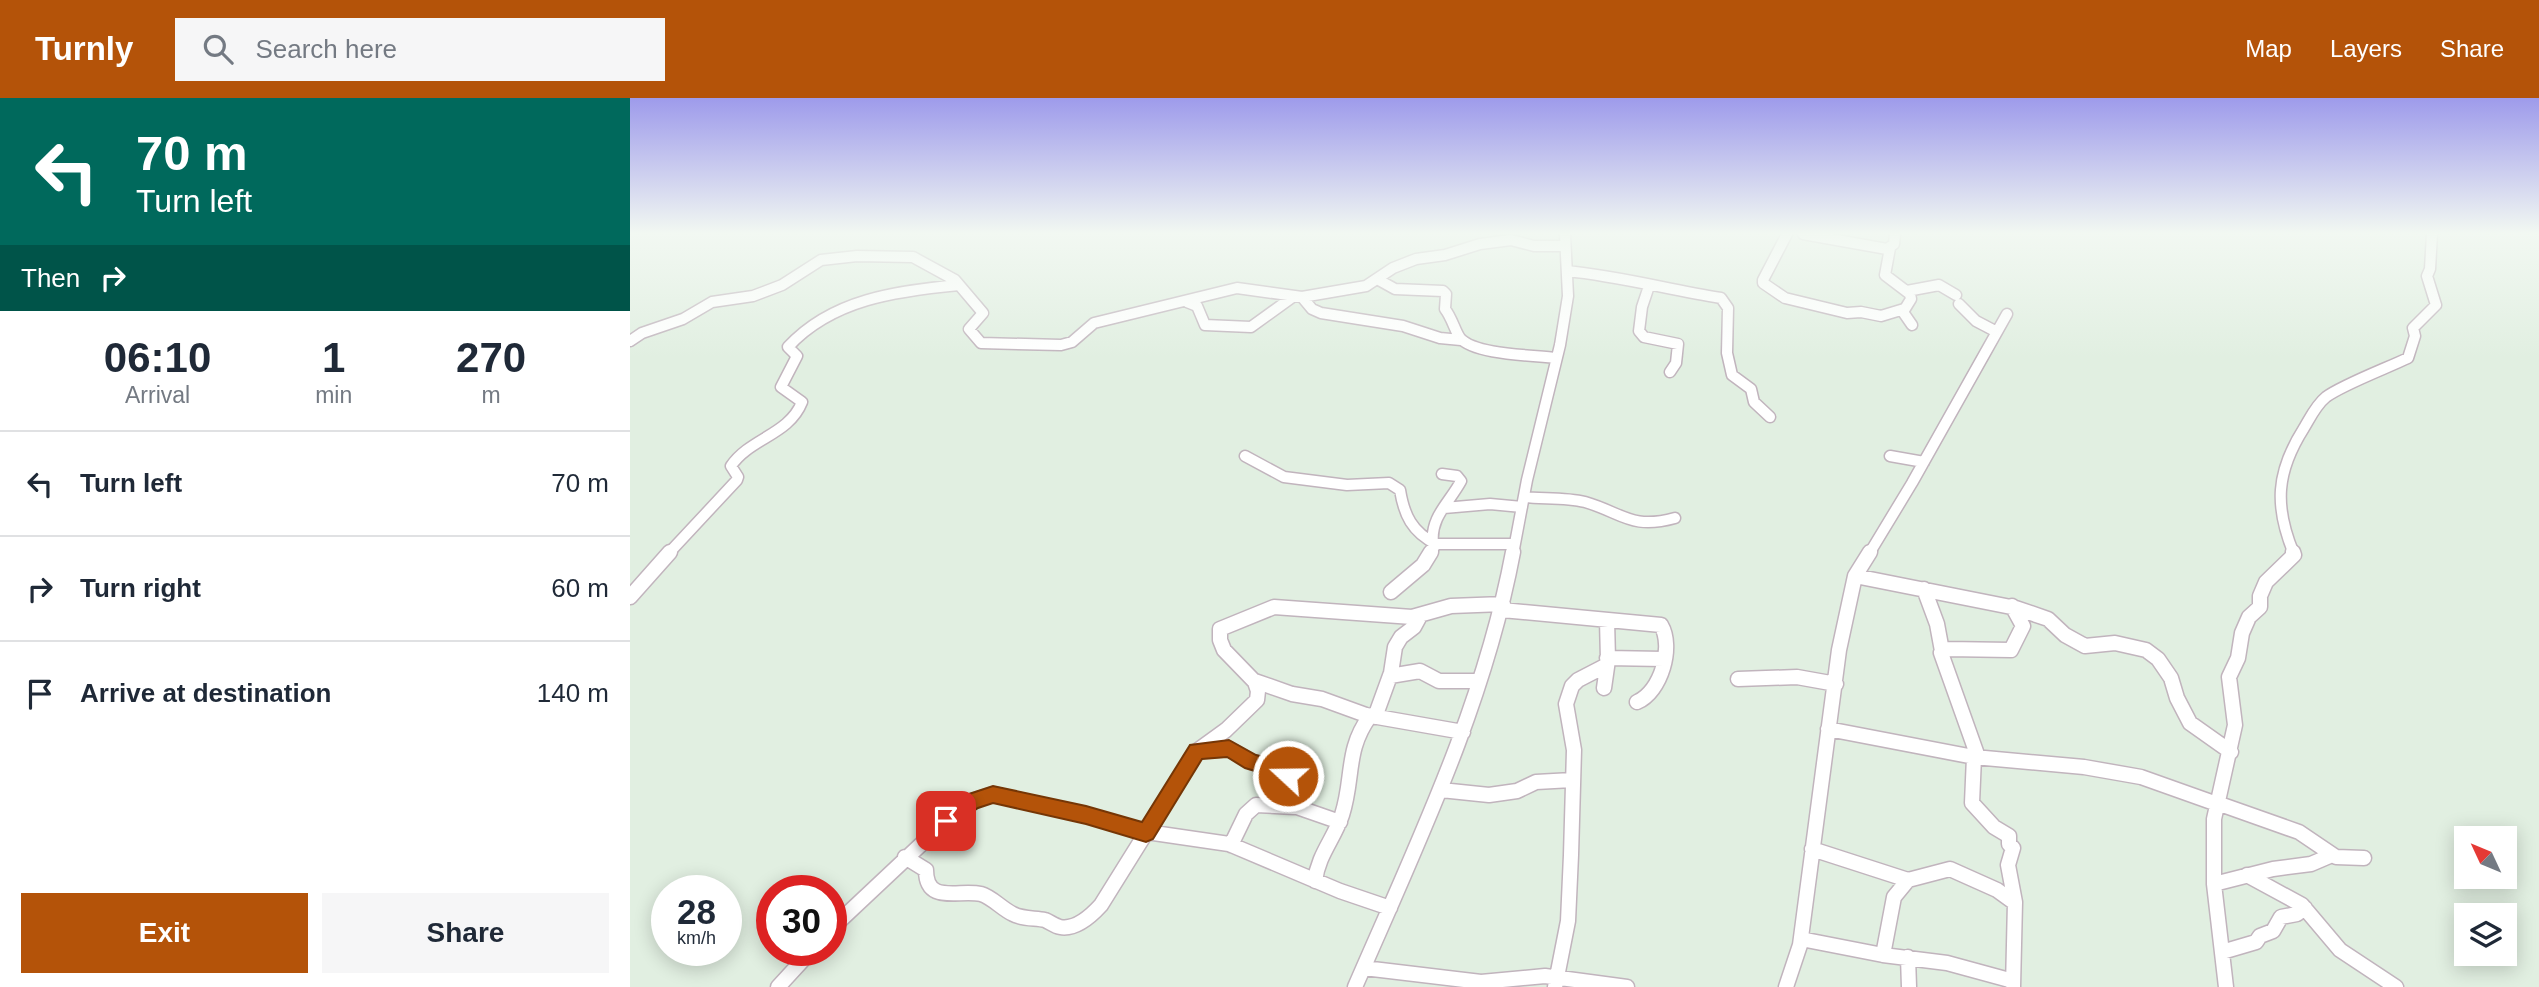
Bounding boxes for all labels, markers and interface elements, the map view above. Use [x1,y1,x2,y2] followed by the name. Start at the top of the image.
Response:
[175,18,665,81] search box
[35,30,133,67] text: Turnly
[199,30,237,68] icon: search
[255,34,397,64] text: Search here
[2245,35,2292,62] text: Map
[2330,35,2402,62] text: Layers
[2440,35,2504,62] text: Share
[21,126,112,217] icon: left
[136,126,248,180] text: 70 m
[136,183,252,219] text: Turn left
[94,259,132,297] icon: right
[21,263,80,293] text: Then
[104,334,211,381] text: 06:10
[322,334,345,381] text: 1
[456,334,526,381] text: 270
[125,382,190,408] text: Arrival
[315,382,352,408] text: min
[482,382,501,408] text: m
[21,465,59,503] icon: left
[80,468,182,498] text: Turn left
[551,468,609,498] text: 70 m
[21,570,59,608] icon: right
[80,573,201,603] text: Turn right
[551,573,609,603] text: 60 m
[21,675,59,713] icon: arrive
[80,678,331,708] text: Arrive at destination
[537,678,609,708] text: 140 m
[1251,739,1325,813] position arrow
[916,791,976,851] pin
[927,802,965,840] icon: arrive
[2454,826,2516,889] north arrow
[2454,826,2517,966] map controls
[756,875,847,966] speed limit sign: 30
[677,892,716,931] text: 28
[21,893,308,973] button: Exit
[322,893,609,973] button: Share
[2454,903,2517,966] button: layers
[677,928,716,948] text: km/h

